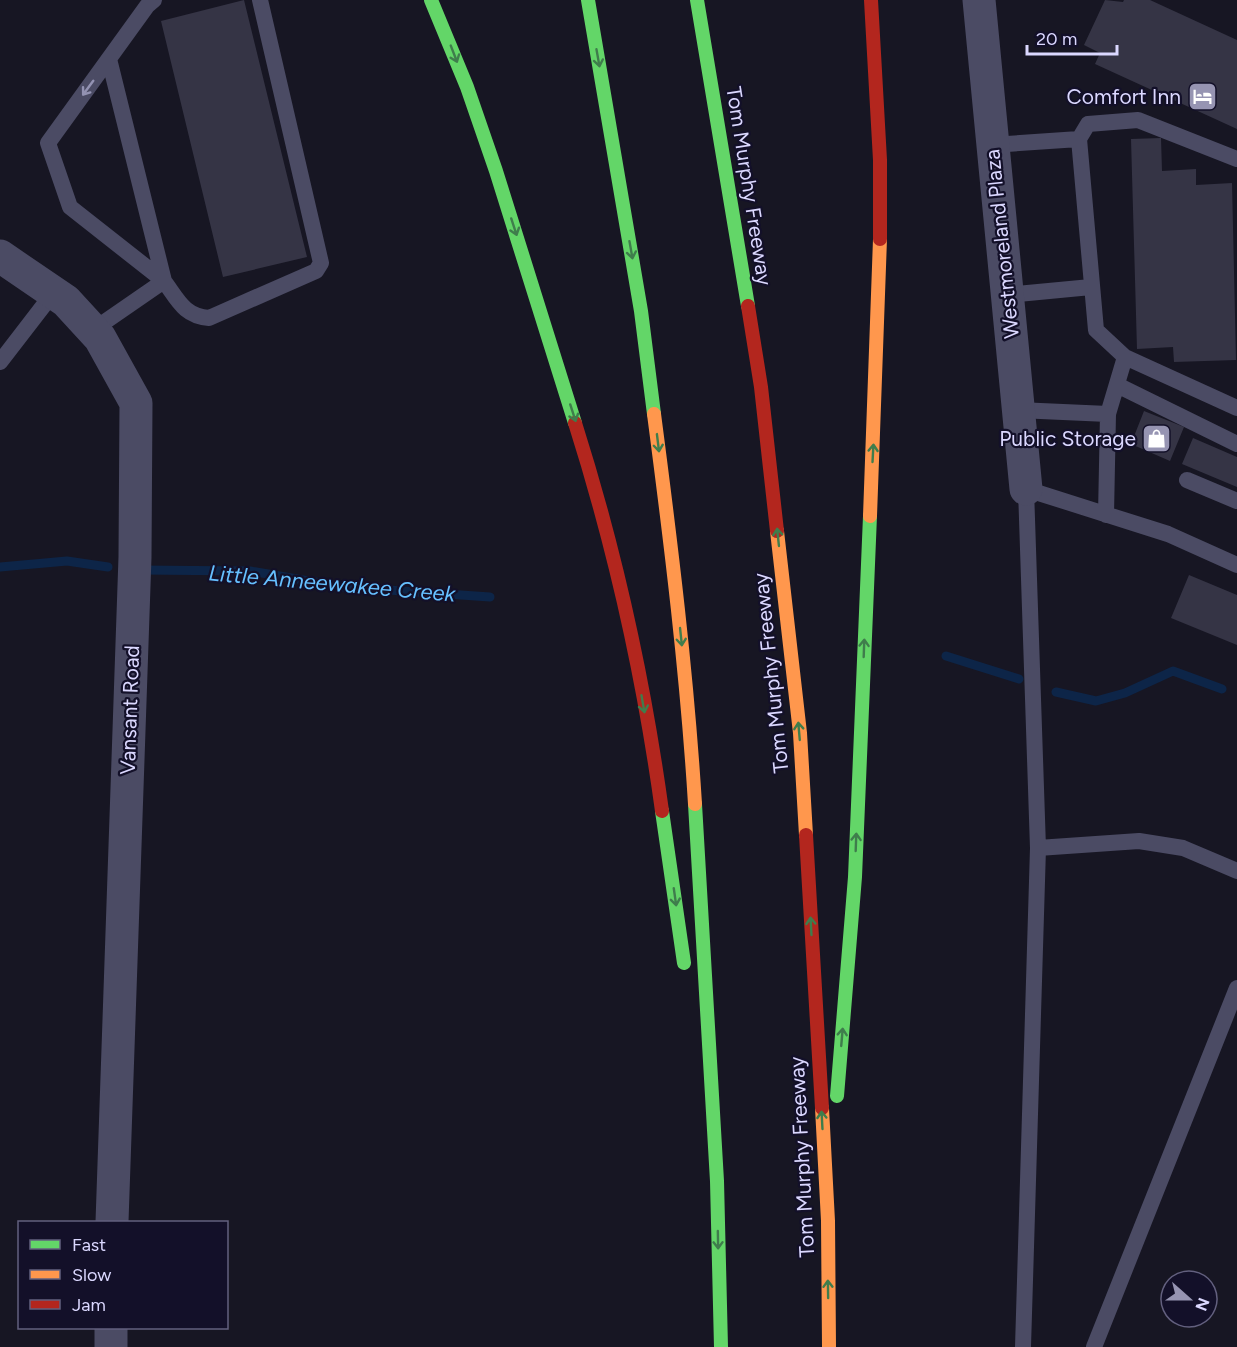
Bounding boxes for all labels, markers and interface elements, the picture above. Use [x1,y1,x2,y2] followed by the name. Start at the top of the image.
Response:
[1027,18,1117,56] scale bar
[1036,28,1077,50] text: 20 m
[449,44,460,63] one-way arrow
[593,47,604,67] one-way arrow
[82,79,94,95] one-way arrow
[1186,81,1218,113] hotel icon: Comfort Inn
[1067,84,1181,109] place label: Comfort Inn
[721,85,778,287] street label: Tom Murphy Freeway
[979,148,1024,340] street label: Westmoreland Plaza
[509,217,520,236] one-way arrow
[626,239,637,259] one-way arrow
[568,403,579,422] one-way arrow
[1141,423,1173,455] shop icon: Public Storage
[999,426,1136,451] place label: Public Storage
[653,432,664,452] one-way arrow
[868,443,879,463] one-way arrow
[772,528,783,548] one-way arrow
[207,559,458,608] water label: Little Anneewakee Creek
[748,572,793,774] street label: Tom Murphy Freeway
[676,626,687,646] one-way arrow
[859,638,870,658] one-way arrow
[115,645,144,775] street label: Vansant Road
[638,694,649,714] one-way arrow
[793,722,804,742] one-way arrow
[851,833,862,853] one-way arrow
[669,886,680,906] one-way arrow
[805,916,816,936] one-way arrow
[837,1027,848,1047] one-way arrow
[784,1056,819,1258] street label: Tom Murphy Freeway
[816,1111,827,1131] one-way arrow
[18,1221,228,1329] legend
[712,1229,724,1249] one-way arrow
[72,1234,106,1256] text: Fast
[72,1264,111,1286] text: Slow
[1159,1269,1219,1329] north arrow
[822,1279,834,1299] one-way arrow
[72,1294,106,1316] text: Jam
[1191,1295,1214,1313] text: N

